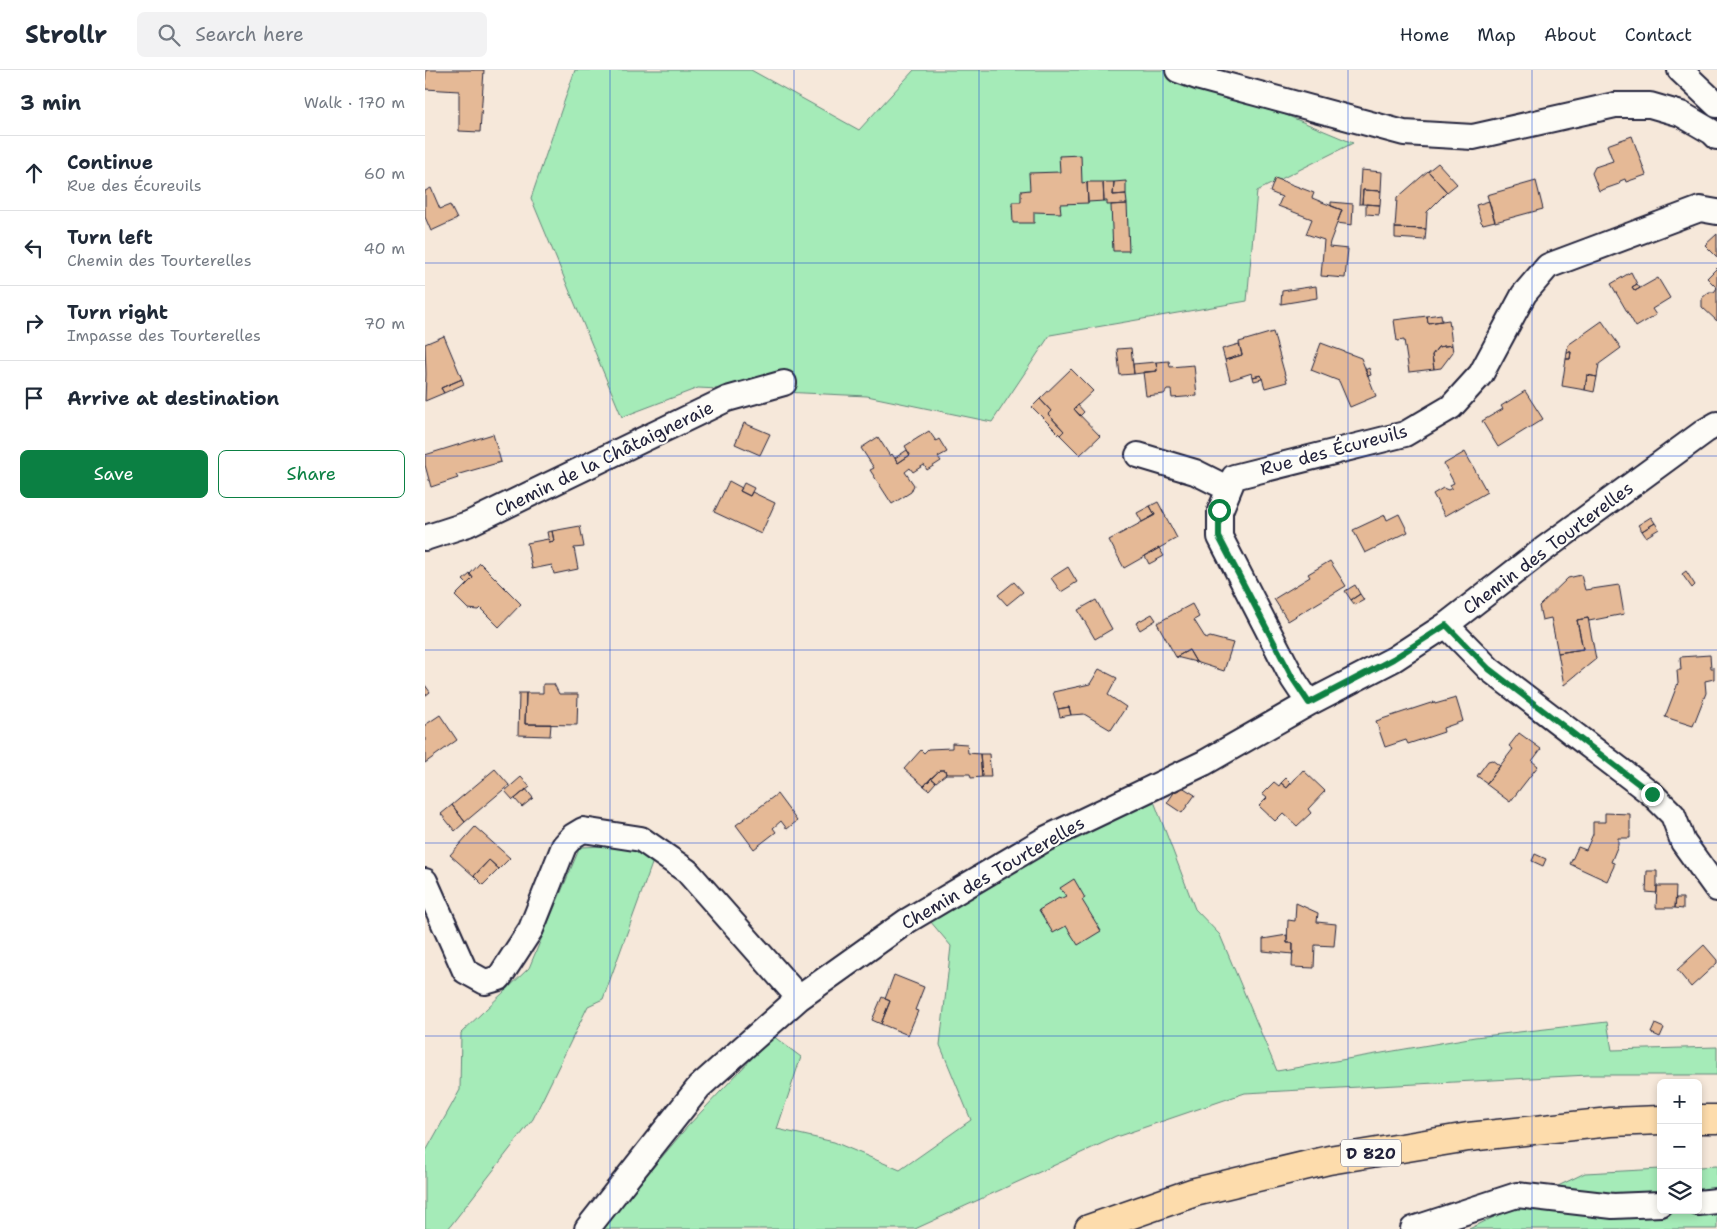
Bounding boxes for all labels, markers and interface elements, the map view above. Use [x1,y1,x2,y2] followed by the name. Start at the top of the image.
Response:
[137,12,487,57] search box
[25,19,107,51] text: Strollr
[155,21,183,49] icon: search
[195,22,304,47] text: Search here
[1400,23,1449,47] text: Home
[1477,23,1516,47] text: Map
[1544,23,1597,47] text: About
[1625,23,1692,47] text: Contact
[20,89,81,117] text: 3 min
[304,92,405,113] text: Walk · 170 m
[67,150,153,175] text: Continue
[20,159,48,187] icon: ahead
[364,163,405,184] text: 60 m
[67,175,202,196] text: Rue des Écureuils
[67,225,153,250] text: Turn left
[20,234,48,262] icon: left
[363,238,405,259] text: 40 m
[67,250,252,271] text: Chemin des Tourterelles
[67,300,168,325] text: Turn right
[20,309,48,337] icon: right
[364,313,405,334] text: 70 m
[67,325,261,346] text: Impasse des Tourterelles
[20,384,48,412] icon: arrive
[67,386,279,411] text: Arrive at destination
[490,395,718,523] street label: Chemin de la Châtaigneraie
[1258,419,1410,481] street label: Rue des Écureuils
[20,450,208,498] button: Save
[218,450,405,498] button: Share
[1458,476,1638,620] street label: Chemin des Tourterelles
[1208,499,1231,522] route start
[1641,783,1664,806] route end
[897,811,1089,935] street label: Chemin des Tourterelles
[1657,1079,1702,1214] map controls
[1657,1079,1702,1124] button: +
[1657,1124,1702,1169] button: −
[1341,1140,1401,1166] road number: D 820
[1657,1169,1702,1214] button: layers

